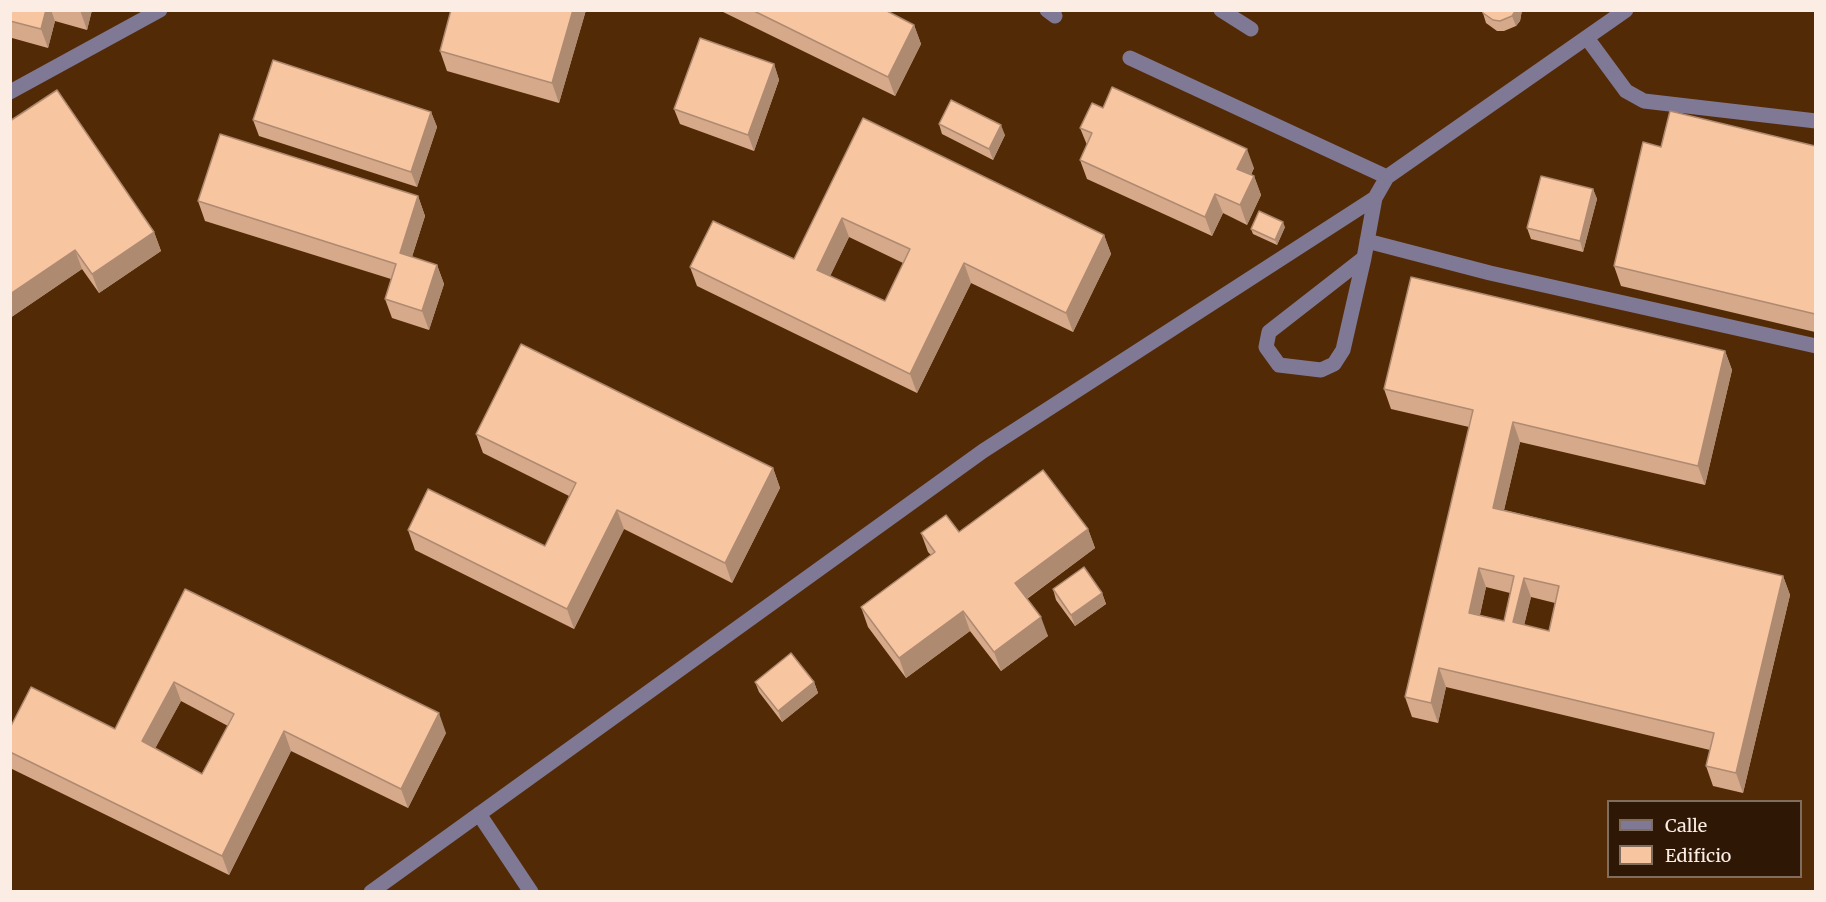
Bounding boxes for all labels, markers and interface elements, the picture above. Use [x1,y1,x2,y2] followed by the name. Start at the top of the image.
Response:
[1607,800,1802,878] legend
[1665,814,1707,837] text: Calle
[1665,844,1731,867] text: Edificio

